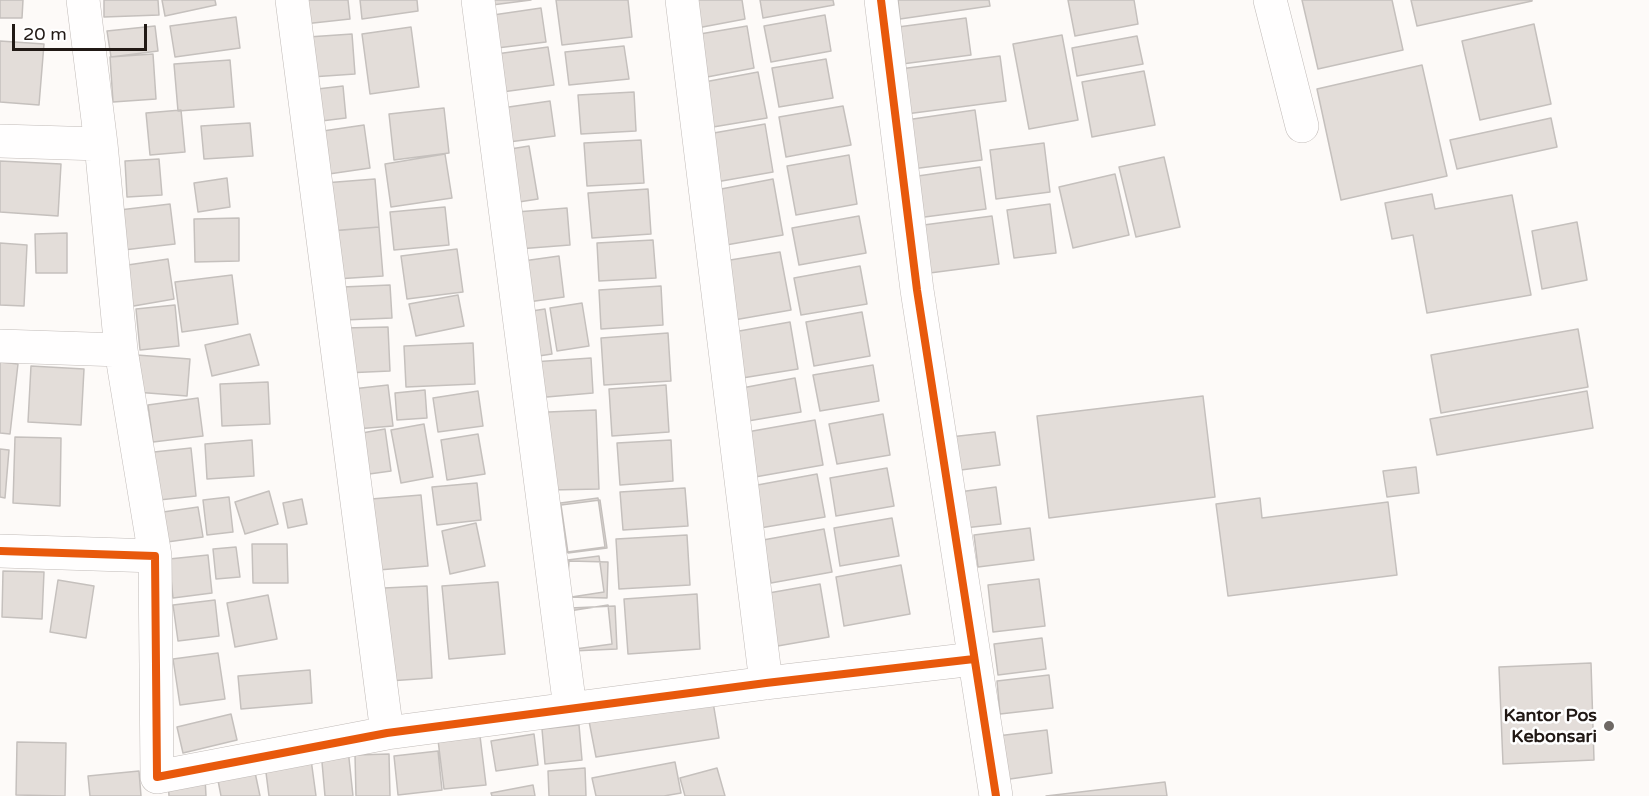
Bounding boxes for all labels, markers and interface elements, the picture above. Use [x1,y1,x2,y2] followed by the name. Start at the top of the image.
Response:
[15,12,150,50] scale bar
[23,23,67,45] text: 20 m
[1503,705,1597,748] place label: Kantor Pos Kebonsari
[1602,719,1616,733] marker: Kantor Pos Kebonsari

